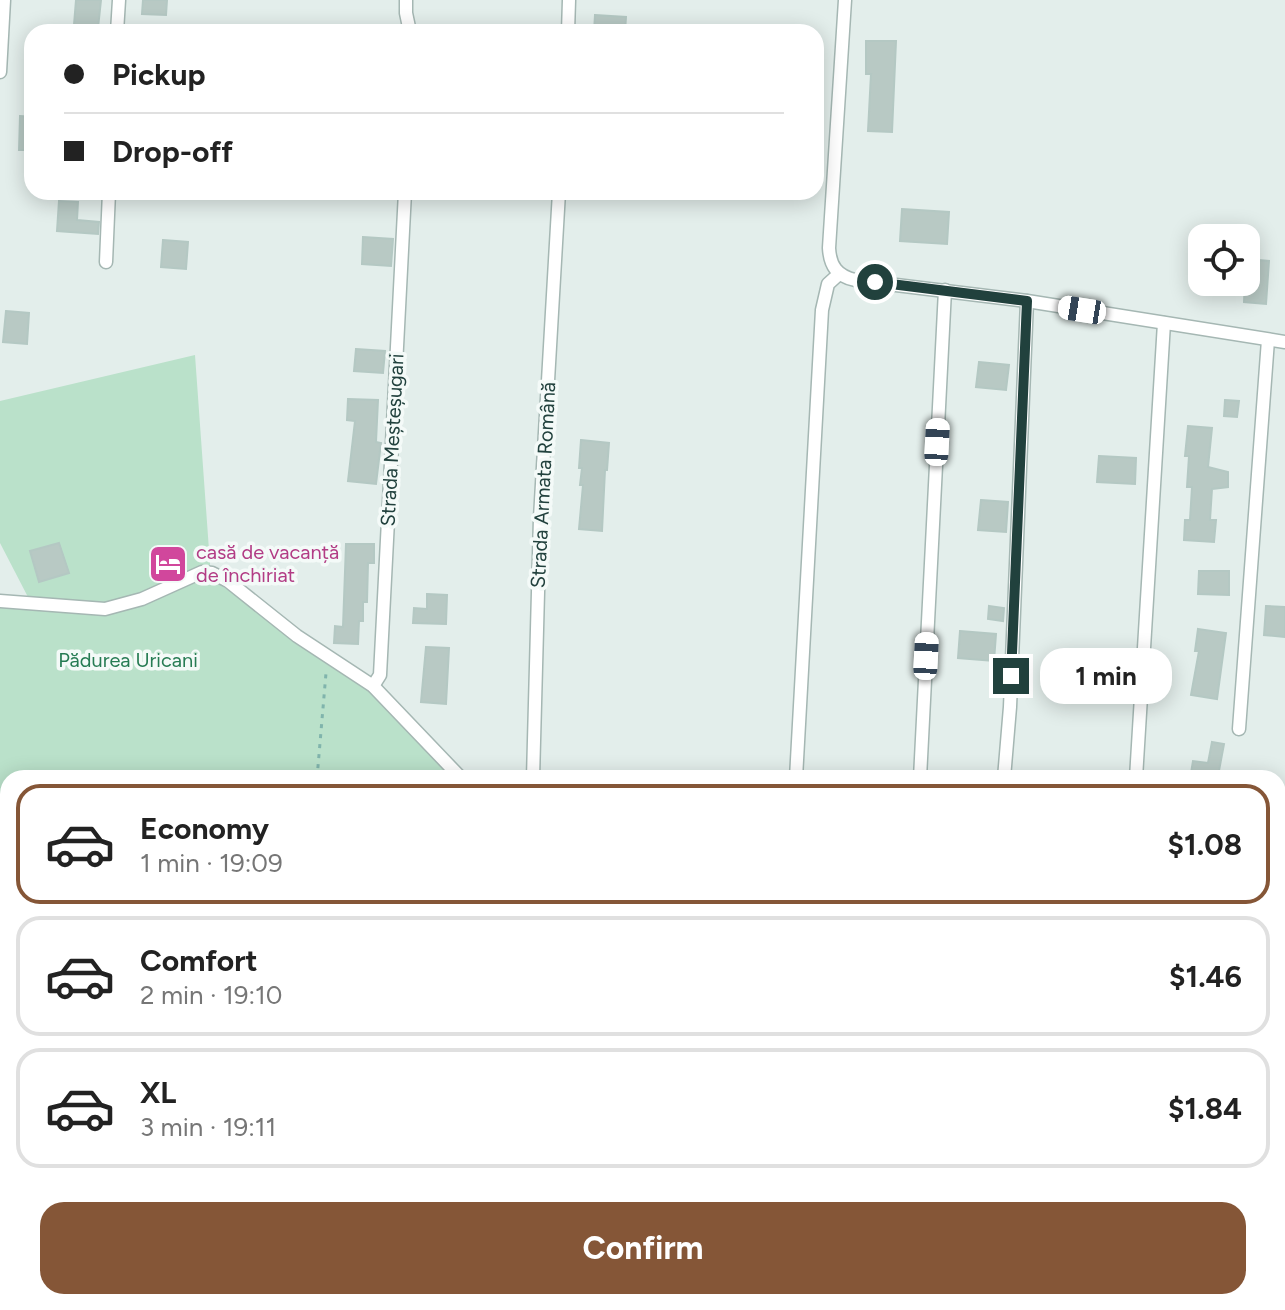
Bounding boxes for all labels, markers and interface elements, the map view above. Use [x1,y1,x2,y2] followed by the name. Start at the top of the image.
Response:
[112,56,206,93] text: Pickup
[112,133,233,170] text: Drop-off
[1188,224,1260,296] map controls
[1188,224,1260,296] button: locate
[857,264,893,300] route start
[1056,294,1108,326] car
[375,353,409,527] street label: Strada Meșteșugari
[526,381,560,589] street label: Strada Armata Română
[924,417,950,467] car
[196,540,339,587] place label: casă de vacanță de închiriat
[147,543,189,585] hotel icon: casă de vacanță de închiriat
[913,631,939,681] car
[58,648,198,672] park label: Pădurea Uricani
[1039,648,1171,704] callout: 1 min
[993,658,1029,694] route end
[1075,660,1137,692] text: 1 min
[44,808,116,880] icon: car
[140,810,269,847] text: Economy
[1167,826,1242,863] text: $1.08
[140,847,283,879] text: 1 min · 19:09
[44,940,116,1012] icon: car
[140,942,258,979] text: Comfort
[1169,958,1242,995] text: $1.46
[140,979,283,1011] text: 2 min · 19:10
[44,1072,116,1144] icon: car
[140,1074,176,1111] text: XL
[1168,1090,1242,1127] text: $1.84
[140,1111,276,1143] text: 3 min · 19:11
[40,1202,1246,1294] button: Confirm

